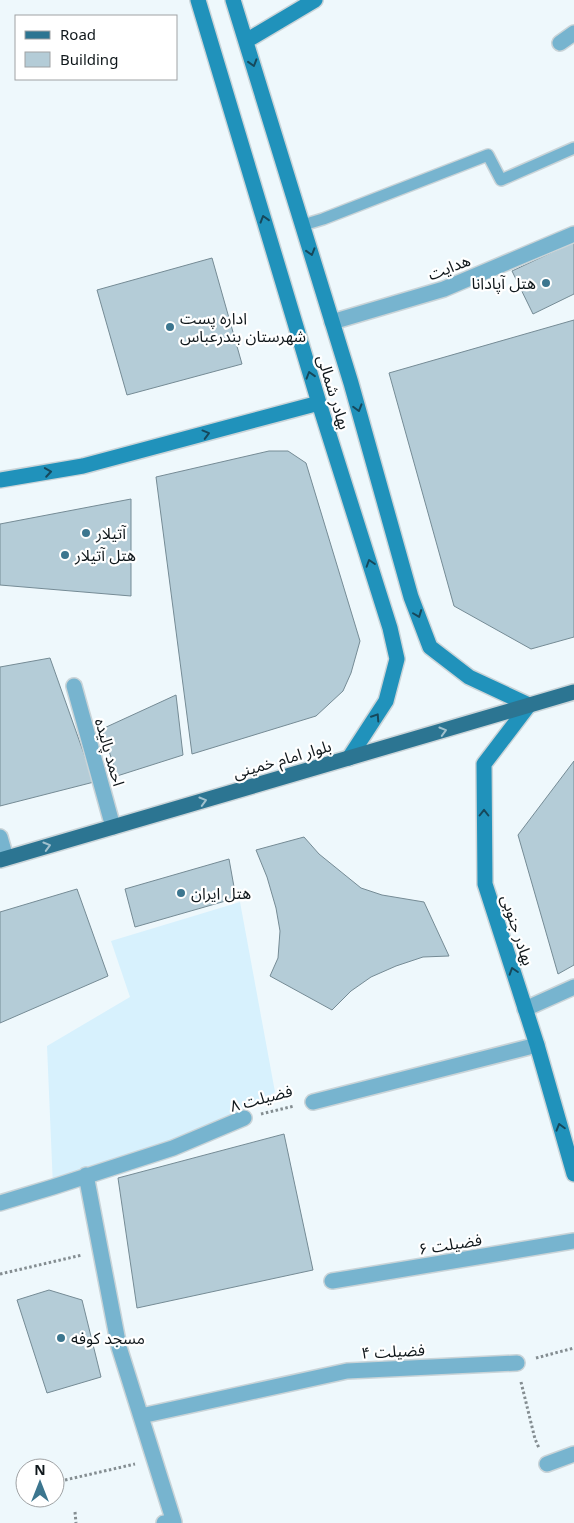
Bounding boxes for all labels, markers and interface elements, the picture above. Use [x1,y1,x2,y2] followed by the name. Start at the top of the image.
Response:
[15,15,178,80] legend
[60,24,96,44] text: Road
[60,49,118,69] text: Building
[247,59,257,67] one-way arrow
[259,215,269,224] one-way arrow
[305,247,315,256] one-way arrow
[425,249,473,285] street label: هدایت
[471,272,536,294] place label: هتل آپادانا
[540,277,552,289] marker: هتل آپادانا
[180,307,306,347] place label: اداره پست شهرستان بندرعباس
[164,321,176,333] marker: اداره پست شهرستان بندرعباس
[312,352,356,432] street label: بهادر شمالی
[306,371,316,379] one-way arrow
[353,403,363,411] one-way arrow
[201,429,210,440] one-way arrow
[44,468,52,478] one-way arrow
[95,522,127,544] place label: آتیلار
[80,527,92,539] marker: آتیلار
[74,544,136,566] place label: هتل آتیلار
[59,549,71,561] marker: هتل آتیلار
[365,559,375,568] one-way arrow
[412,609,422,618] one-way arrow
[370,713,379,723] one-way arrow
[90,715,130,789] street label: احمد پالیده
[438,726,446,736] one-way arrow
[230,734,334,785] street label: بلوار امام خمینی
[198,796,206,806] one-way arrow
[479,809,489,817] one-way arrow
[42,842,50,852] one-way arrow
[191,882,251,904] place label: هتل ایران
[175,887,187,899] marker: هتل ایران
[496,892,540,968] street label: بهادر جنوبی
[509,968,519,976] one-way arrow
[227,1079,295,1117] street label: فضیلت ۸
[556,1123,566,1131] one-way arrow
[417,1228,483,1260] street label: فضیلت ۶
[71,1327,145,1349] place label: مسجد کوفه
[55,1332,67,1344] marker: مسجد کوفه
[361,1338,425,1364] street label: فضیلت ۴
[15,1458,65,1508] north arrow
[34,1460,46,1479] text: N

